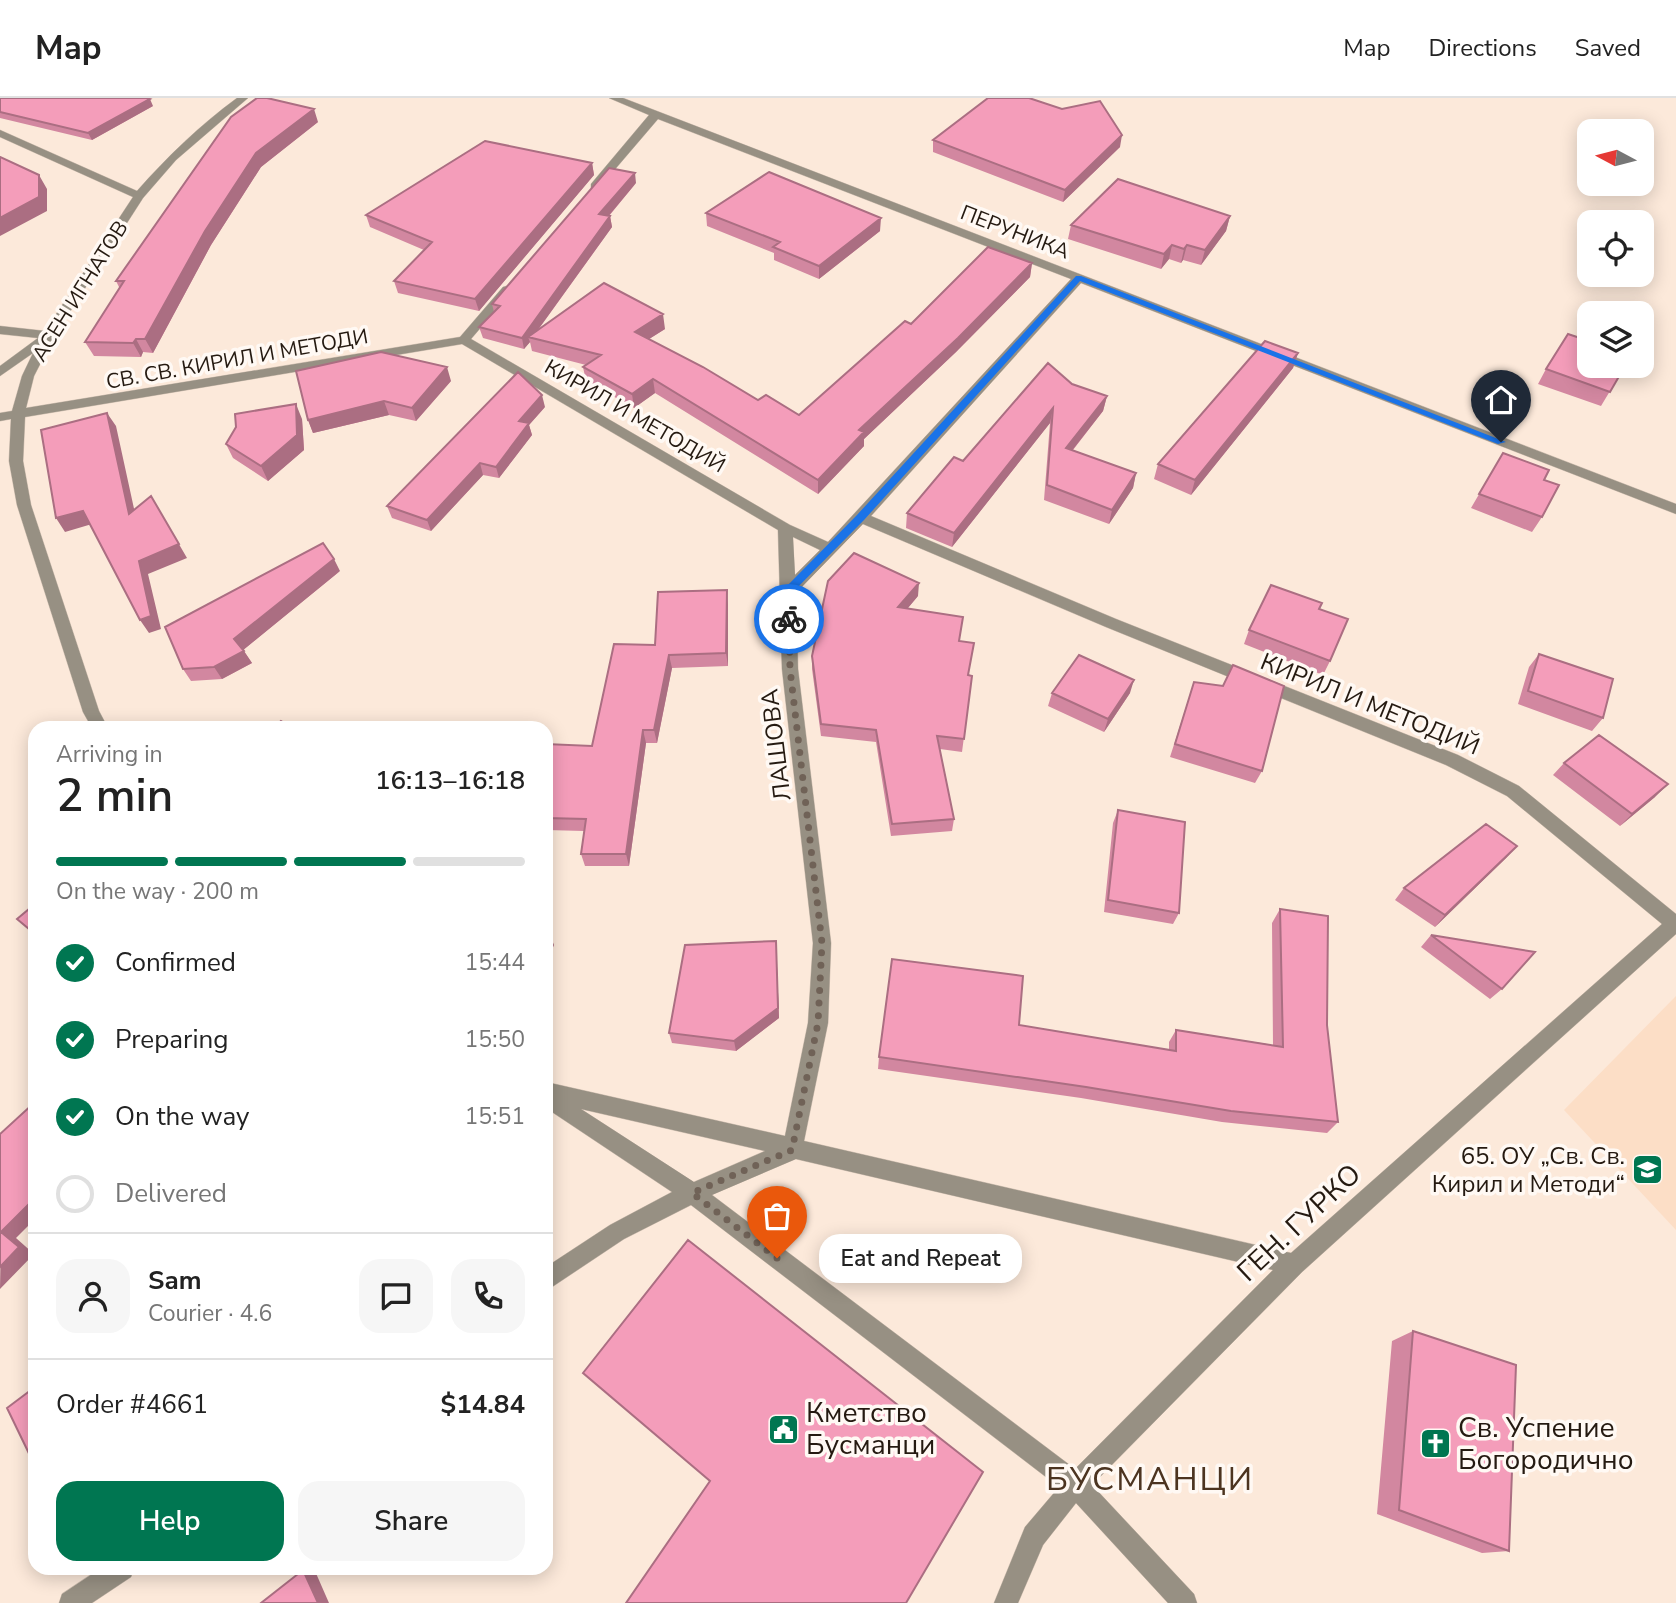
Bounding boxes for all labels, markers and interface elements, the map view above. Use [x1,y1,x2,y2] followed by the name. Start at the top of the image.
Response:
[35,26,102,71] text: Map
[1343,32,1390,64] text: Map
[1428,32,1537,64] text: Directions
[1575,32,1641,64] text: Saved
[1577,119,1654,196] north arrow
[1577,119,1654,378] map controls
[956,198,1074,266] street label: ПЕРУНИКА
[1577,210,1654,287] button: locate
[25,215,135,367] street label: АСЕН ИГНАТОВ
[1577,301,1654,378] button: layers
[104,322,370,396] street label: СВ. СВ. КИРИЛ И МЕТОДИ
[539,353,731,479] street label: КИРИЛ И МЕТОДИЙ
[1471,370,1531,442] pin
[1482,381,1520,419] icon: home
[754,584,824,654] courier
[770,600,808,638] icon: bike
[1256,645,1484,763] street label: КИРИЛ И МЕТОДИЙ
[753,687,799,803] street label: ЛАШОВА
[56,739,163,770] text: Arriving in
[375,763,525,798] text: 16:13–16:18
[56,764,173,827] text: 2 min
[56,876,259,907] text: On the way · 200 m
[56,944,94,982] icon: check
[115,945,236,980] text: Confirmed
[465,947,525,978] text: 15:44
[56,1021,94,1059] icon: check
[115,1022,228,1057] text: Preparing
[465,1024,525,1055] text: 15:50
[56,1098,94,1136] icon: check
[115,1099,249,1134] text: On the way
[465,1101,525,1132] text: 15:51
[1432,1140,1625,1200] place label: 65. ОУ „Св. Св. Кирил и Методи“
[1631,1153,1665,1187] school or university icon: 65. ОУ „Св. Св. Кирил и Методи“
[1229,1156,1369,1290] street label: ГЕН. ГУРКО
[115,1176,227,1211] text: Delivered
[747,1186,807,1258] pin
[758,1197,796,1235] icon: bag
[819,1234,1022,1282] callout: Eat and Repeat
[841,1243,1000,1274] text: Eat and Repeat
[56,1259,130,1333] button: person
[359,1259,433,1333] button: chat
[451,1259,525,1333] button: phone
[148,1263,201,1298] text: Sam
[148,1298,272,1329] text: Courier · 4.6
[56,1387,208,1422] text: Order #4661
[441,1387,525,1422] text: $14.84
[806,1394,935,1464] place label: Кметство Бусманци
[1458,1409,1633,1479] place label: Св. Успение Богородично
[766,1412,800,1446] public building icon: Кметство Бусманци
[1418,1427,1452,1461] church icon: Св. Успение Богородично
[1046,1457,1254,1502] district label: БУСМАНЦИ
[56,1481,284,1561] button: Help
[298,1481,525,1561] button: Share

